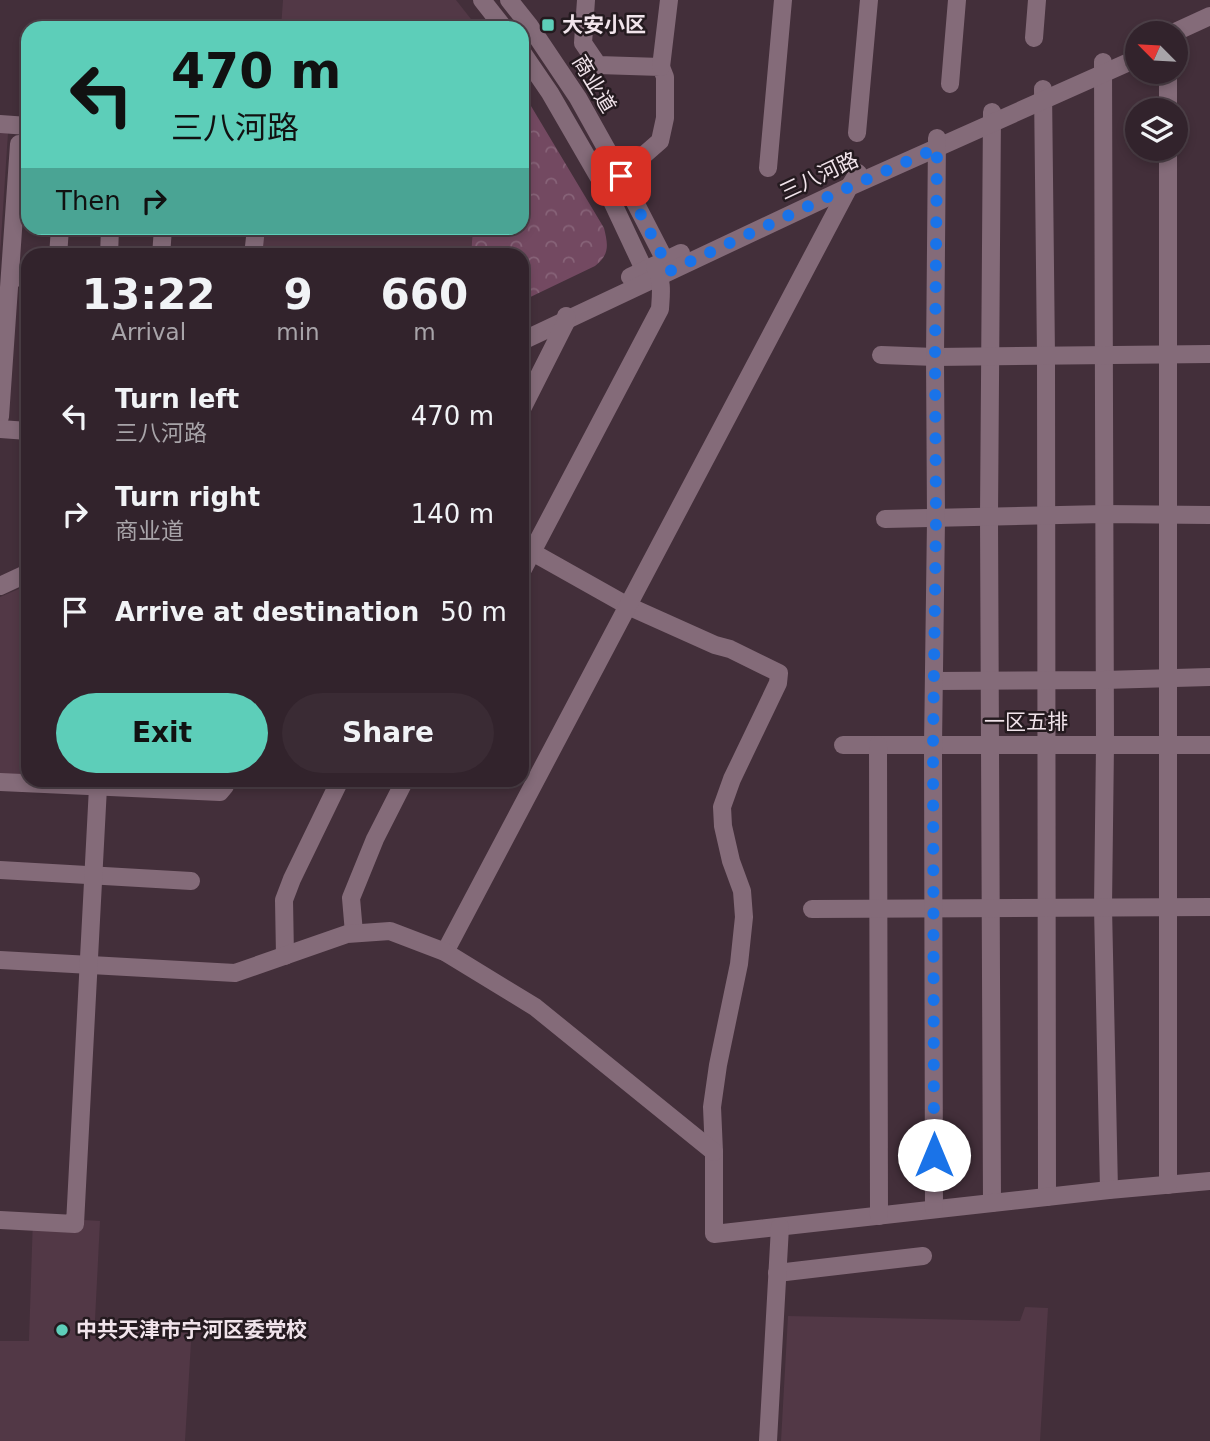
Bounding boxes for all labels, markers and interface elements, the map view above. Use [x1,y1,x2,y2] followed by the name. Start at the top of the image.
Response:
[562,13,646,37] place label: 大安小区
[540,17,556,33] marker: 大安小区
[1125,21,1188,84] north arrow
[1125,21,1188,161] map controls
[171,43,341,100] text: 470 m
[56,49,147,140] icon: left
[567,51,621,117] street label: 商业道
[1125,98,1188,161] button: layers
[171,109,299,147] text: 三八河路
[591,146,651,206] pin
[776,147,862,205] street label: 三八河路
[602,157,640,195] icon: arrive
[135,182,173,220] icon: right
[56,186,121,216] text: Then
[82,270,216,319] text: 13:22
[283,270,313,319] text: 9
[381,270,468,319] text: 660
[111,319,186,345] text: Arrival
[276,319,320,345] text: min
[413,319,436,345] text: m
[115,384,239,414] text: Turn left
[56,397,94,435] icon: left
[411,401,494,431] text: 470 m
[115,420,207,446] text: 三八河路
[115,482,260,512] text: Turn right
[56,495,94,533] icon: right
[411,499,494,529] text: 140 m
[115,518,184,544] text: 商业道
[56,593,94,631] icon: arrive
[115,597,419,627] text: Arrive at destination
[440,597,507,627] text: 50 m
[56,693,268,773] button: Exit
[282,693,494,773] button: Share
[984,710,1068,734] street label: 一区五排
[897,1118,971,1192] position arrow
[76,1318,307,1342] place label: 中共天津市宁河区委党校
[54,1322,70,1338] marker: 中共天津市宁河区委党校

